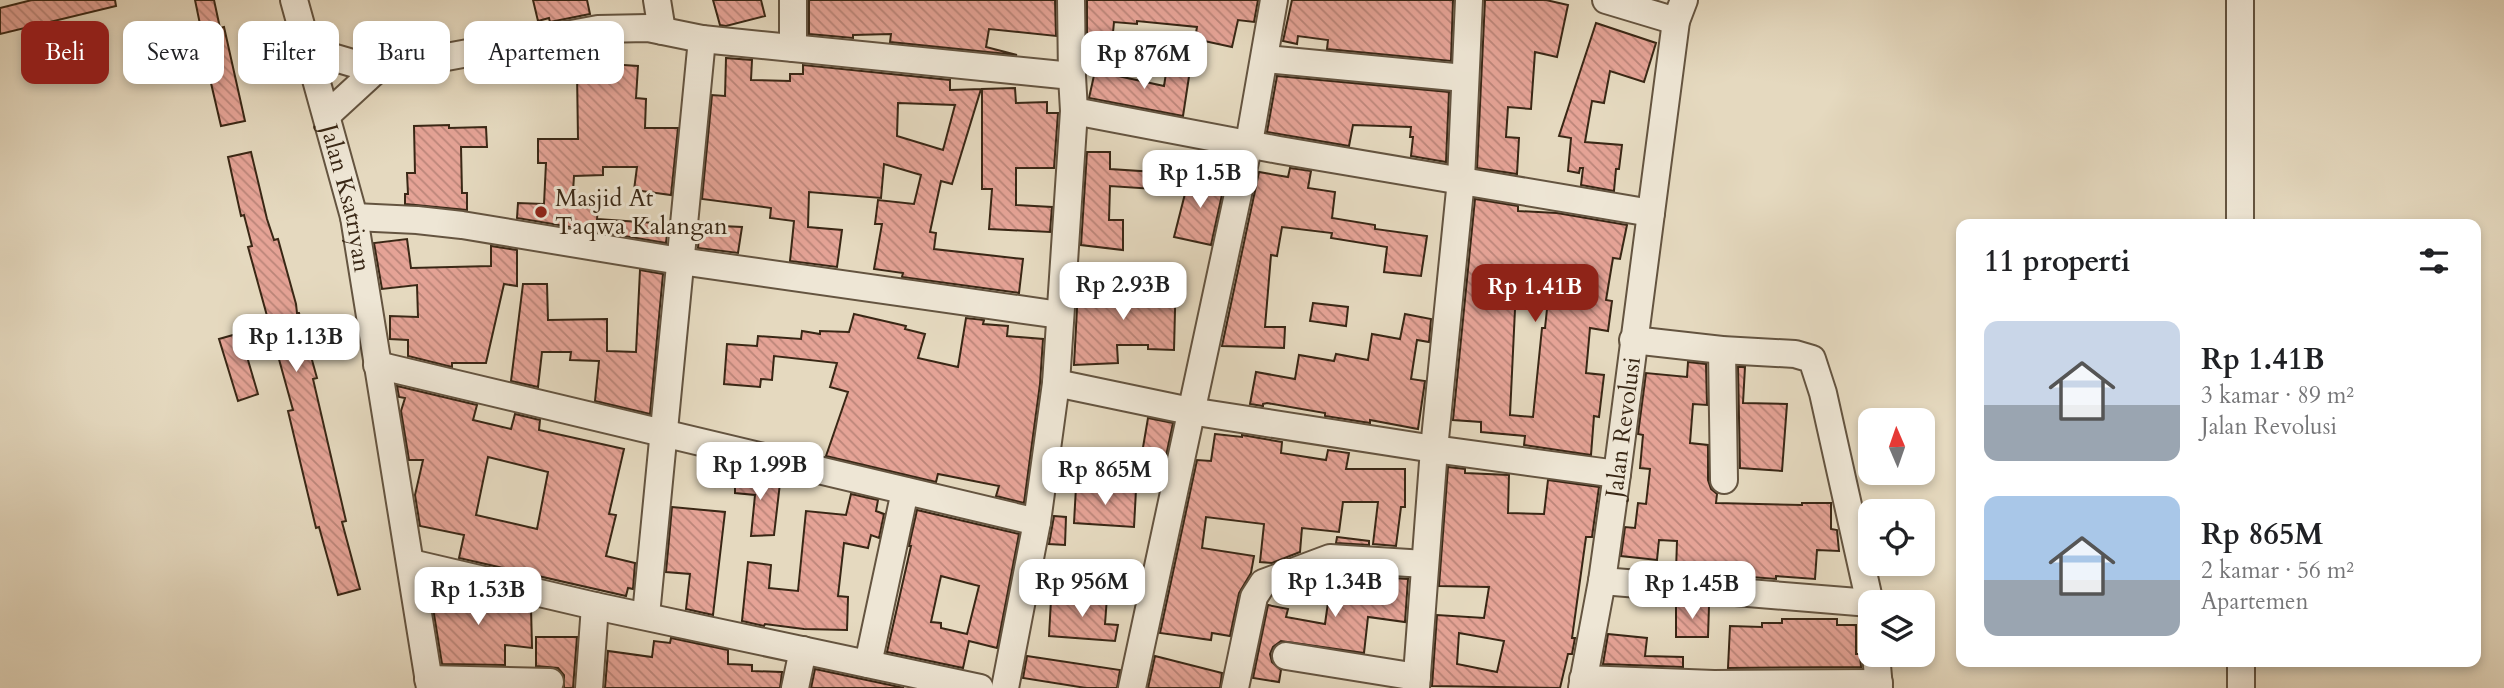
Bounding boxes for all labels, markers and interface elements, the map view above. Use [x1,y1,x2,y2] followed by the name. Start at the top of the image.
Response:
[21,21,109,84] chip: Beli
[123,21,224,84] chip: Sewa
[238,21,339,84] chip: Filter
[353,21,450,84] chip: Baru
[464,21,624,84] chip: Apartemen
[1079,32,1209,91] pin: Rp 876M
[1097,38,1191,69] text: Rp 876M
[311,118,379,275] street label: Jalan Ksatriyan
[1135,150,1265,210] pin: Rp 1.5B
[1158,157,1242,188] text: Rp 1.5B
[555,182,728,243] place label: Masjid At Taqwa Kalangan
[533,204,549,220] marker: Masjid At Taqwa Kalangan
[1984,241,2130,282] text: 11 properti
[2415,242,2453,280] icon: filters
[1051,262,1195,322] pin: Rp 2.93B
[1463,264,1607,324] pin: Rp 1.41B
[1076,269,1170,300] text: Rp 2.93B
[1488,271,1582,302] text: Rp 1.41B
[224,314,368,374] pin: Rp 1.13B
[249,321,343,352] text: Rp 1.13B
[2201,339,2325,380] text: Rp 1.41B
[2040,349,2124,433] icon: home
[1597,355,1649,503] street label: Jalan Revolusi
[2201,380,2354,411] text: 3 kamar · 89 m²
[1858,408,1936,485] north arrow
[1858,408,1935,667] map controls
[2201,411,2337,442] text: Jalan Revolusi
[688,442,832,502] pin: Rp 1.99B
[1040,448,1170,507] pin: Rp 865M
[713,449,807,480] text: Rp 1.99B
[1058,454,1152,485] text: Rp 865M
[1858,499,1935,576] button: locate
[2201,514,2323,555] text: Rp 865M
[2040,524,2124,608] icon: home
[2201,555,2354,586] text: 2 kamar · 56 m²
[1017,560,1147,619] pin: Rp 956M
[1263,560,1407,619] pin: Rp 1.34B
[1620,562,1764,621] pin: Rp 1.45B
[1035,566,1129,597] text: Rp 956M
[1288,566,1382,597] text: Rp 1.34B
[406,568,550,627] pin: Rp 1.53B
[1645,568,1739,599] text: Rp 1.45B
[431,574,525,605] text: Rp 1.53B
[2201,586,2309,617] text: Apartemen
[1858,590,1935,667] button: layers

